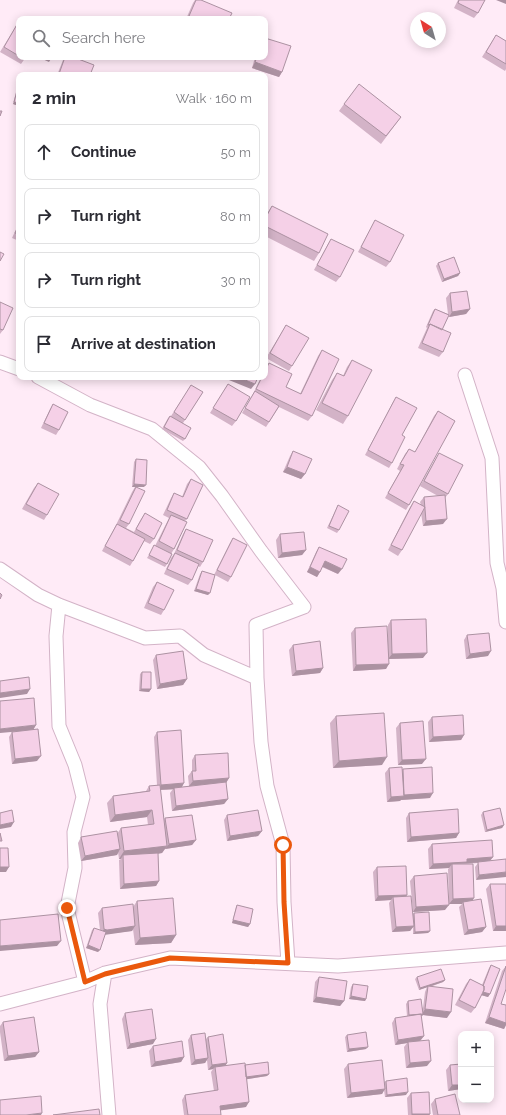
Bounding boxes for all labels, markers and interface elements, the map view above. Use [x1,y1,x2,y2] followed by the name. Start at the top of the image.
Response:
[410,12,446,48] north arrow
[16,16,268,60] search box
[30,27,52,49] icon: search
[62,29,145,47] text: Search here
[32,88,76,108] text: 2 min
[176,91,252,106] text: Walk · 160 m
[33,141,55,163] icon: ahead
[71,143,136,161] text: Continue
[221,145,251,160] text: 50 m
[33,205,55,227] icon: right
[71,207,141,225] text: Turn right
[220,209,251,224] text: 80 m
[33,269,55,291] icon: right
[71,271,141,289] text: Turn right
[221,273,251,288] text: 30 m
[33,333,55,355] icon: arrive
[71,335,216,353] text: Arrive at destination
[274,836,292,854] route start
[58,899,76,917] route end
[458,1031,494,1103] map controls
[458,1031,494,1067] button: +
[458,1067,494,1103] button: −

